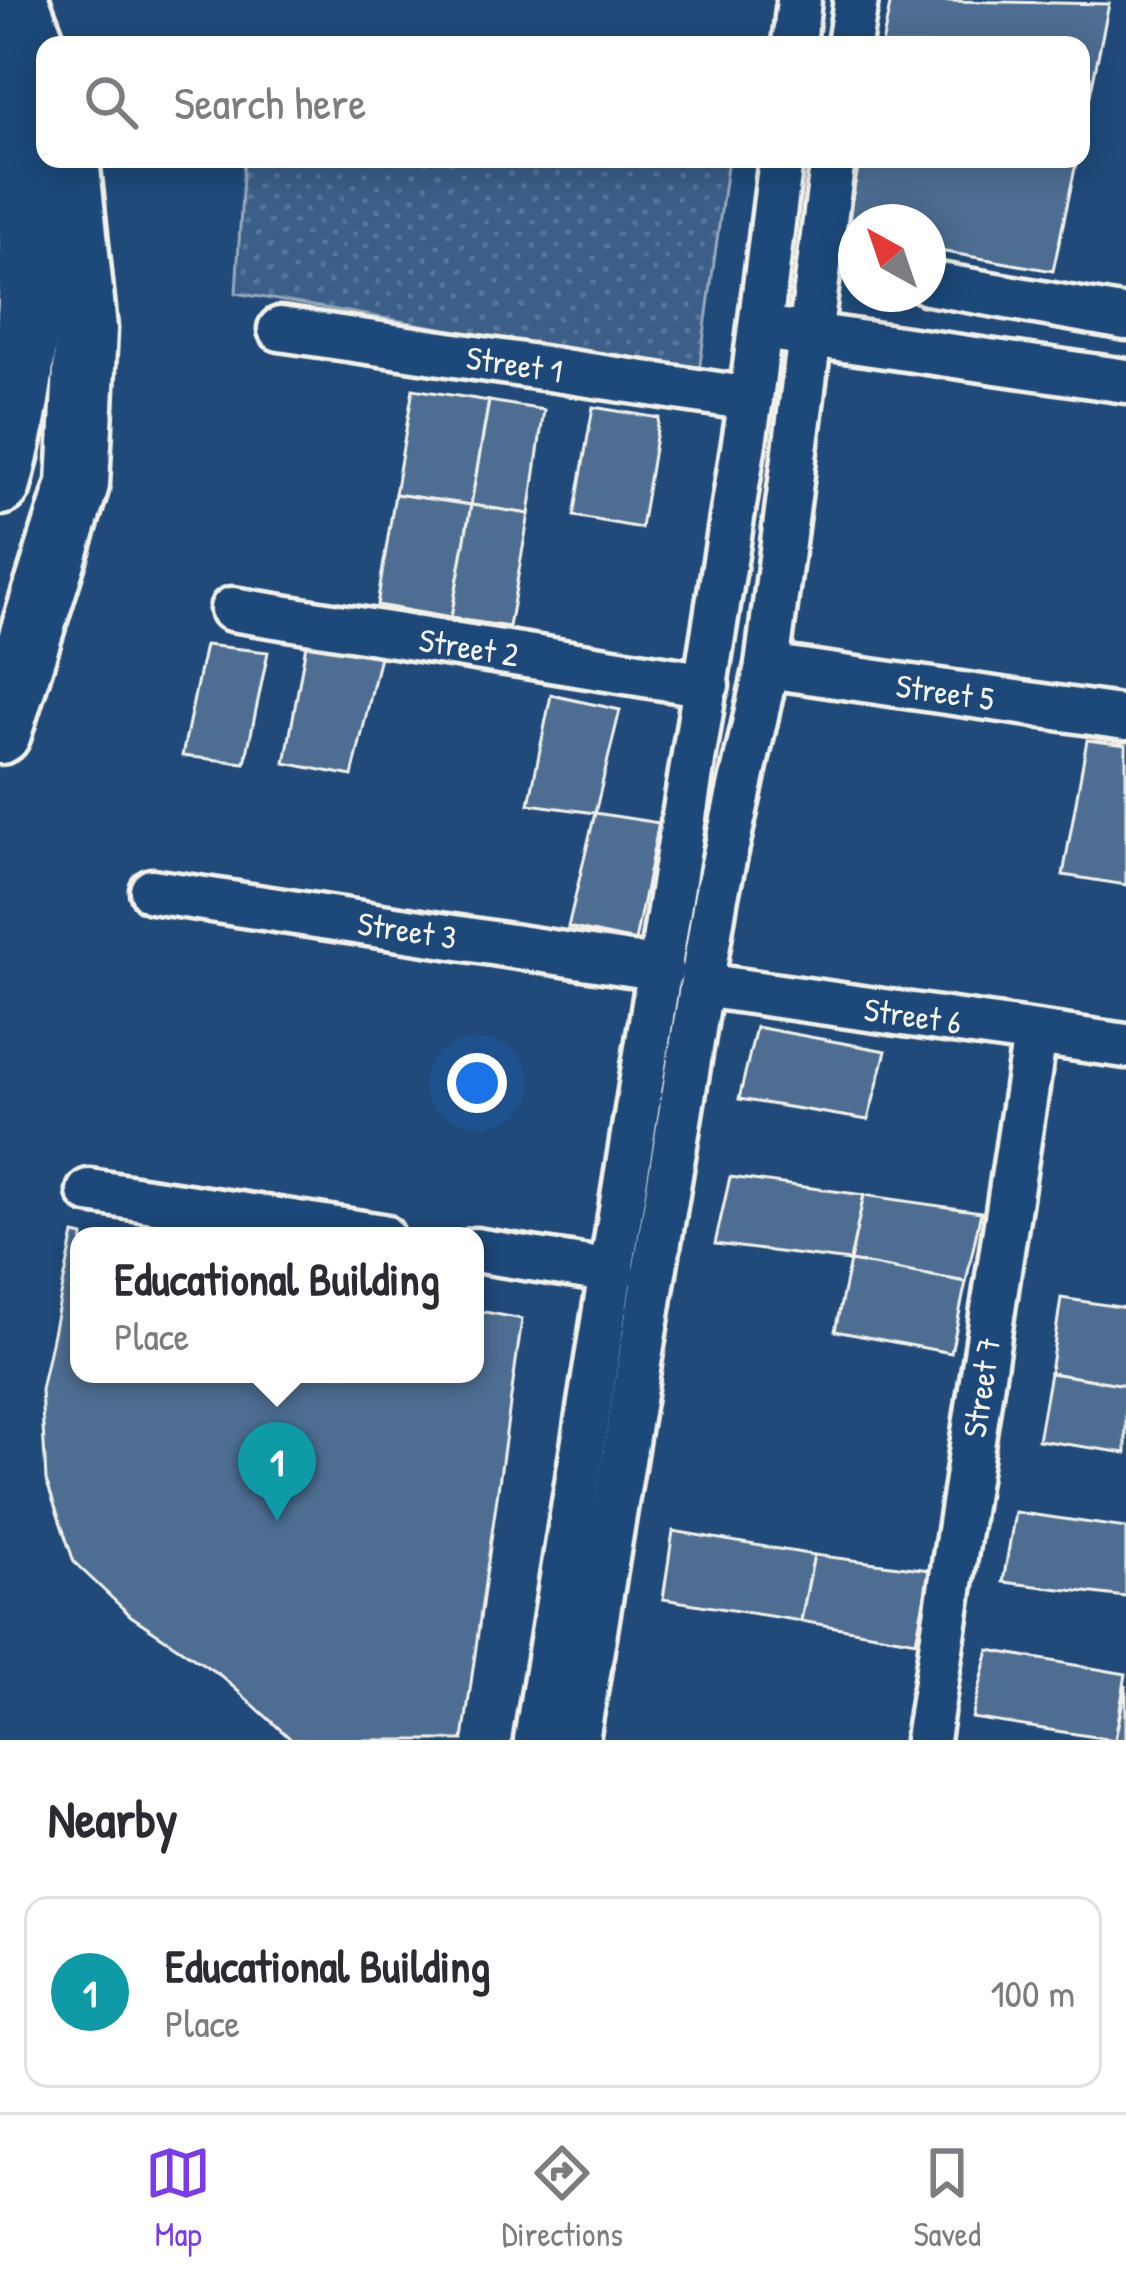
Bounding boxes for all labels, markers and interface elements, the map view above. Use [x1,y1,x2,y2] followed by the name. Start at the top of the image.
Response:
[36,36,1090,168] search box
[78,69,144,135] icon: search
[174,72,366,133] text: Search here
[838,204,946,312] north arrow
[463,335,565,393] street label: Street 1
[416,617,522,677] street label: Street 2
[893,663,997,721] street label: Street 5
[355,901,459,959] street label: Street 3
[861,987,964,1044] street label: Street 6
[447,1053,507,1113] your location
[70,1227,484,1383] popup
[114,1248,440,1309] text: Educational Building
[114,1309,189,1362] text: Place
[952,1334,1010,1440] street label: Street 7
[238,1422,316,1521] pin: 1
[48,1784,178,1853] text: Nearby
[165,1935,490,1996] text: Educational Building
[83,1966,97,2019] text: 1
[990,1966,1075,2019] text: 100 m
[165,1996,240,2049] text: Place
[145,2140,211,2256] tab: Map
[502,2140,623,2256] tab: Directions
[913,2140,981,2256] tab: Saved

